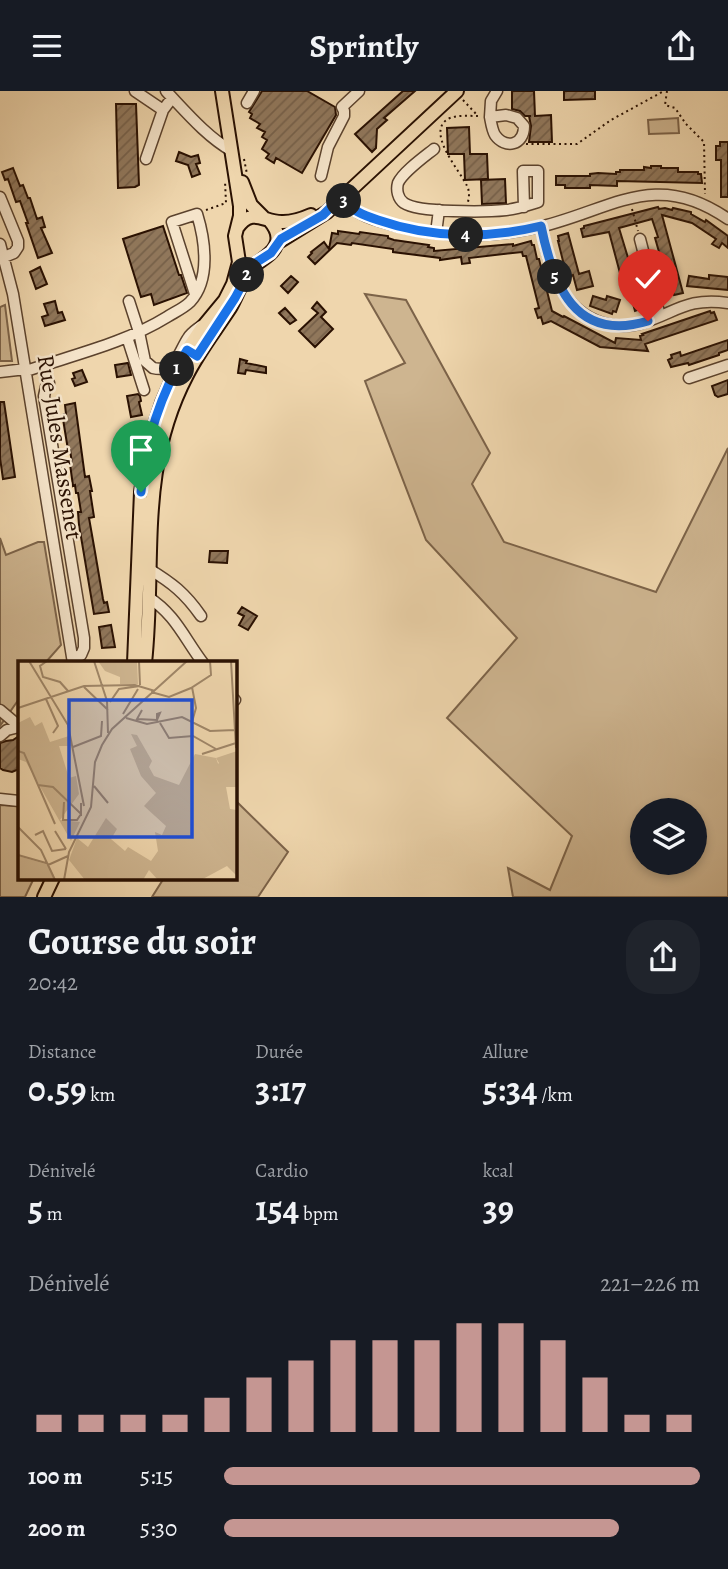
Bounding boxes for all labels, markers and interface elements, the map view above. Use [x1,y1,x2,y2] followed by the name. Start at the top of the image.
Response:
[310,24,418,68] text: Sprintly
[28,27,66,65] icon: menu
[662,27,700,65] icon: share
[326,183,362,219] pin: 3
[339,187,348,213] text: 3
[448,218,484,253] pin: 4
[461,221,470,247] text: 4
[618,249,678,321] pin
[230,257,264,293] pin: 2
[538,259,572,295] pin: 5
[629,260,667,298] icon: check
[242,261,251,287] text: 2
[550,263,559,289] text: 5
[160,351,194,387] pin: 1
[30,352,90,542] street label: Rue Jules Massenet
[173,355,180,381] text: 1
[111,420,171,492] pin
[122,431,160,469] icon: arrive
[18,661,236,879] inset map
[630,798,707,875] map controls
[630,798,707,875] button: layers
[28,915,256,967] text: Course du soir
[626,920,700,994] button: share
[28,967,78,998] text: 20:42
[28,1039,96,1065] text: Distance
[255,1039,303,1065] text: Durée
[483,1039,529,1065] text: Allure
[28,1065,86,1113] text: 0.59
[255,1065,306,1113] text: 3:17
[483,1065,537,1113] text: 5:34
[86,1082,115,1108] text: km
[537,1082,573,1108] text: /km
[28,1158,95,1184] text: Dénivelé
[255,1158,308,1184] text: Cardio
[483,1158,513,1184] text: kcal
[28,1184,43,1232] text: 5
[255,1184,299,1232] text: 154
[483,1184,514,1232] text: 39
[43,1201,63,1227] text: m
[299,1201,339,1227] text: bpm
[28,1268,110,1299] text: Dénivelé
[600,1268,700,1299] text: 221–226 m
[28,1461,83,1492] text: 100 m
[140,1461,173,1492] text: 5:15
[28,1513,86,1544] text: 200 m
[140,1513,177,1544] text: 5:30

